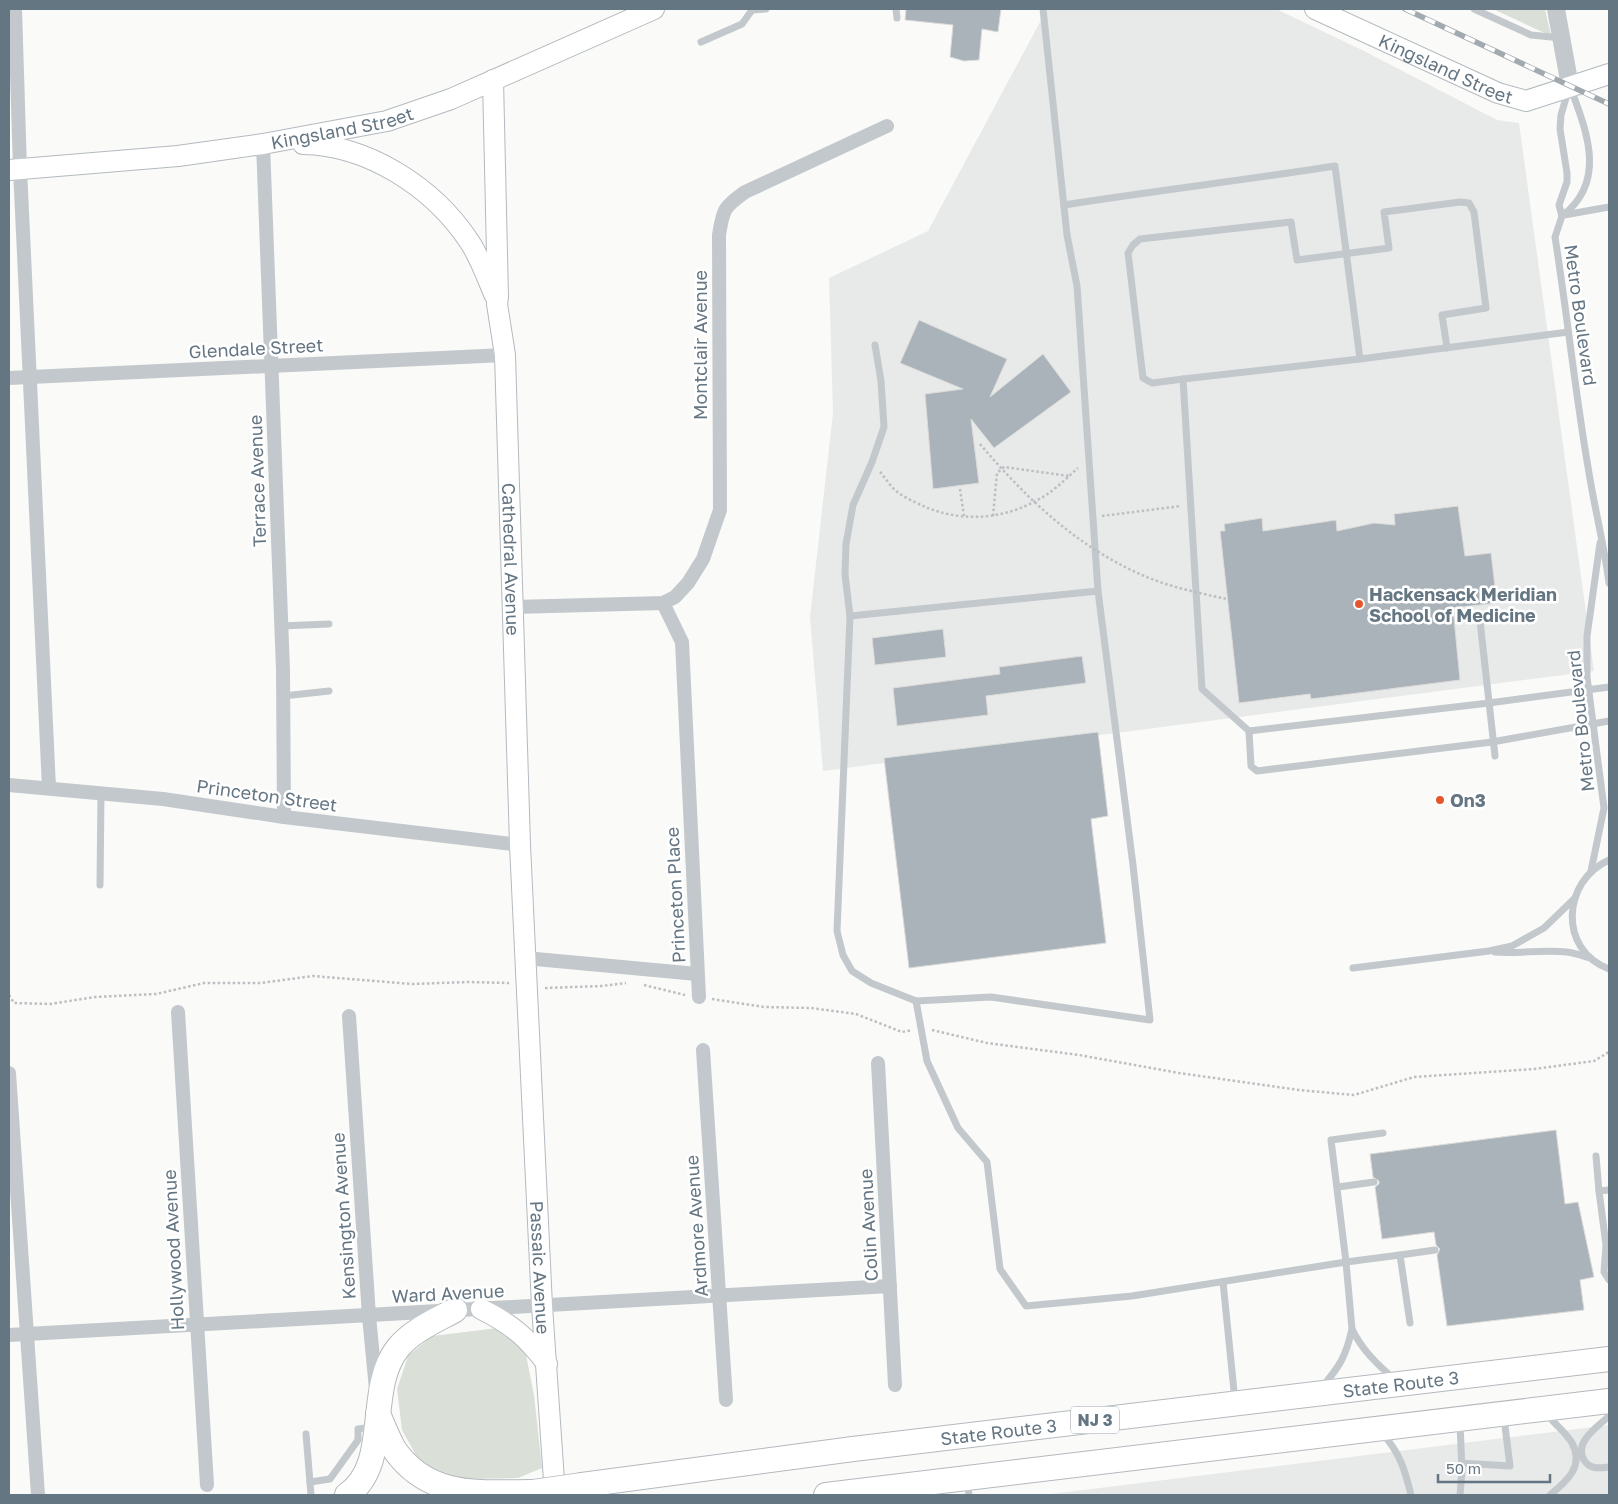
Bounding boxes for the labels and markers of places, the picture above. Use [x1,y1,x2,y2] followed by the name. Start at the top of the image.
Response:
[1369,583,1557,626] place label: Hackensack Meridian School of Medicine
[1353,598,1365,610] marker: Hackensack Meridian School of Medicine
[1450,789,1486,811] place label: On3
[1434,794,1446,806] marker: On3

